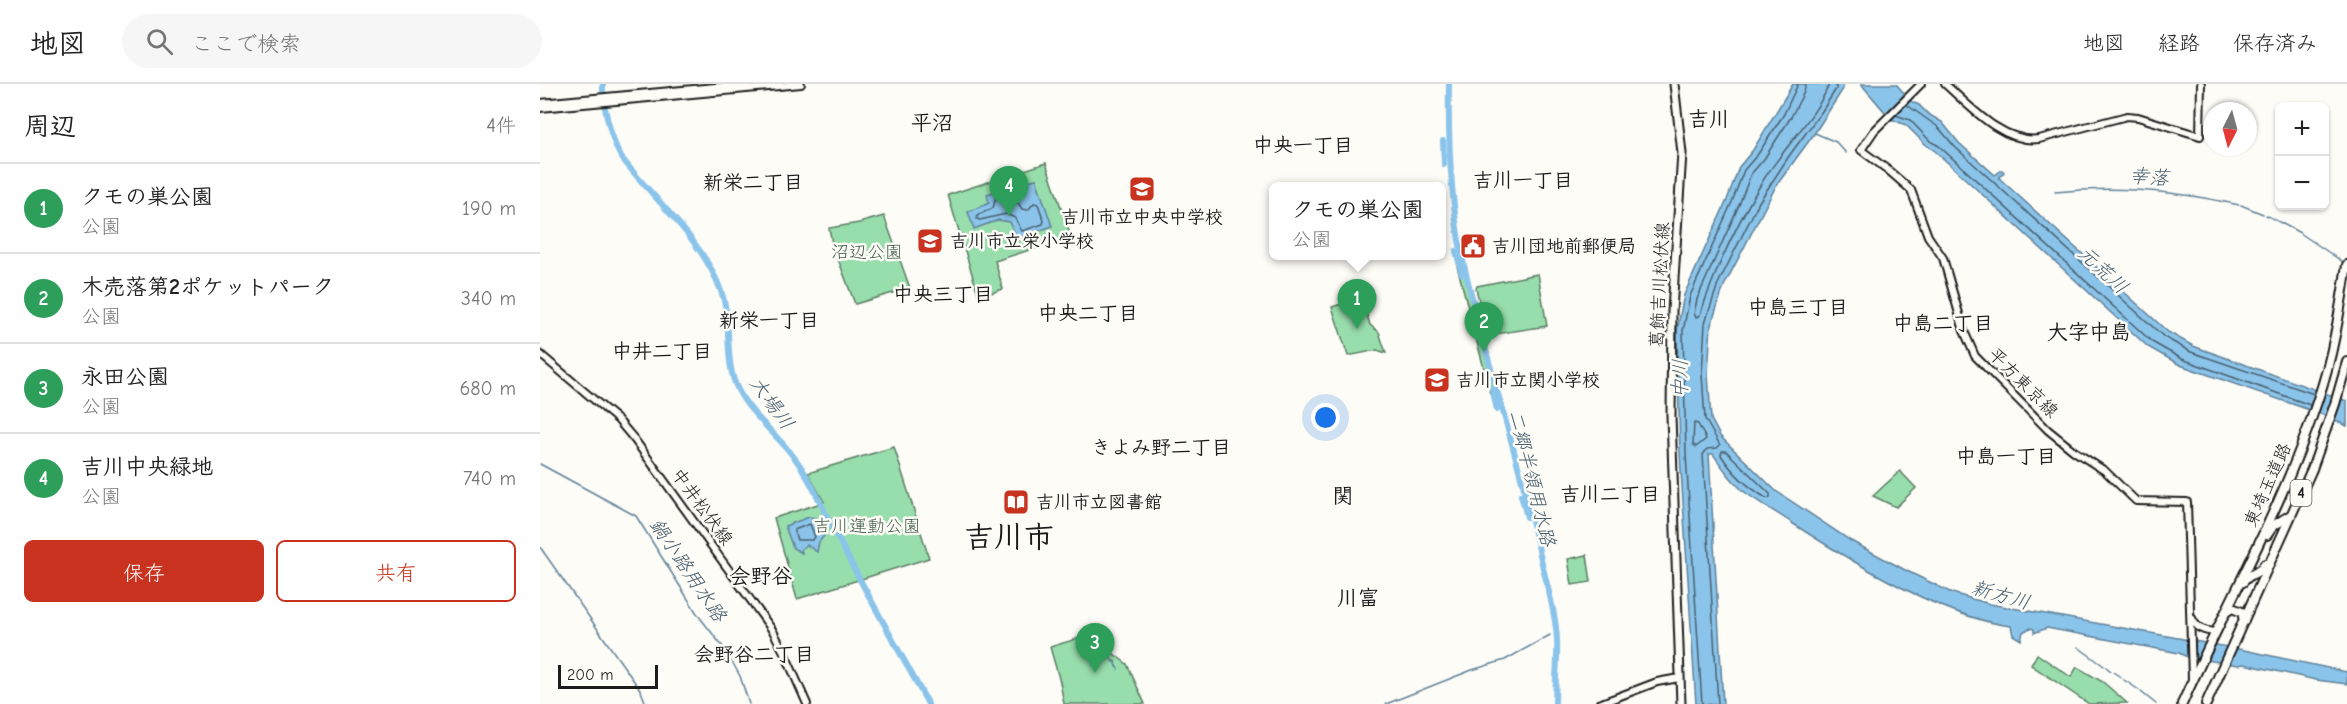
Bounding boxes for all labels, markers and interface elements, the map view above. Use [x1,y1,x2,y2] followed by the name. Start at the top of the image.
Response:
[122,14,542,68] search box
[143,25,176,58] icon: search
[30,28,86,60] text: 地図
[191,31,301,57] text: ここで検索
[2083,31,2125,55] text: 地図
[2158,31,2200,55] text: 経路
[2233,31,2317,55] text: 保存済み
[2203,102,2257,156] north arrow
[2275,102,2329,210] map controls
[2275,102,2329,156] button: +
[1688,107,1730,131] district label: 吉川
[911,111,953,135] district label: 平沼
[24,112,76,142] text: 周辺
[486,114,516,137] text: 4件
[1253,134,1353,157] district label: 中央一丁目
[2275,156,2329,210] button: −
[2128,164,2172,190] water label: 幸落
[990,166,1028,216] pin: 4
[1473,169,1573,192] district label: 吉川一丁目
[703,171,803,194] district label: 新栄二丁目
[1127,174,1157,204] school or university icon: 吉川市立中央中学校
[1269,182,1446,260] popup
[81,184,213,210] text: クモの巣公園
[40,197,47,220] text: 1
[462,197,516,220] text: 190 m
[1291,197,1424,223] text: クモの巣公園
[1061,207,1223,228] place label: 吉川市立中央中学校
[81,215,121,238] text: 公園
[1646,222,1674,348] street label: 葛飾吉川松伏線
[915,226,945,256] school or university icon: 吉川市立栄小学校
[1291,228,1331,251] text: 公園
[950,231,1094,252] place label: 吉川市立栄小学校
[1458,231,1488,261] public building icon: 吉川団地前郵便局
[1492,236,1636,257] place label: 吉川団地前郵便局
[2073,241,2133,299] water label: 元荒川
[831,242,903,263] park label: 沼辺公園
[81,274,334,300] text: 木売落第2ポケットパーク
[1338,280,1376,329] pin: 1
[893,283,993,306] district label: 中央三丁目
[39,287,48,310] text: 2
[461,287,516,310] text: 340 m
[1748,296,1848,319] district label: 中島三丁目
[1038,302,1138,325] district label: 中央二丁目
[1464,302,1504,352] pin: 2
[81,305,121,328] text: 公園
[719,309,819,332] district label: 新栄一丁目
[1893,312,1993,335] district label: 中島二丁目
[2047,320,2131,344] district label: 大字中島
[612,340,712,363] district label: 中井二丁目
[1984,344,2062,422] street label: 平方東京線
[1668,359,1692,399] water label: 中川
[81,364,169,390] text: 永田公園
[1422,365,1452,395] school or university icon: 吉川市立関小学校
[1456,370,1600,391] place label: 吉川市立関小学校
[745,372,799,434] water label: 大場川
[39,377,48,400] text: 3
[459,377,516,400] text: 680 m
[81,395,121,418] text: 公園
[1311,403,1340,432] your location
[1504,407,1560,550] water label: 二郷半領用水路
[1091,436,1231,459] district label: きよみ野二丁目
[2240,440,2296,530] street label: 東埼玉道路
[1956,445,2056,468] district label: 中島一丁目
[81,454,213,480] text: 吉川中央緑地
[667,464,737,550] street label: 中井松伏線
[39,467,48,490] text: 4
[463,467,516,490] text: 740 m
[2290,480,2312,506] road number: 4
[1560,483,1660,506] district label: 吉川二丁目
[1333,484,1354,508] district label: 関
[81,485,121,508] text: 公園
[1001,487,1031,517] library icon: 吉川市立図書館
[1036,492,1162,513] place label: 吉川市立図書館
[645,514,732,627] water label: 鍋小路用水路
[813,516,921,537] park label: 吉川運動公園
[964,520,1054,555] district label: 吉川市
[24,540,264,602] button: 保存
[276,540,516,602] button: 共有
[730,564,793,588] district label: 会野谷
[1969,576,2033,614] water label: 新方川
[1337,586,1379,610] district label: 川富
[1076,624,1114,673] pin: 3
[694,643,814,666] district label: 会野谷二丁目
[558,662,658,690] scale bar
[567,666,613,684] text: 200 m

